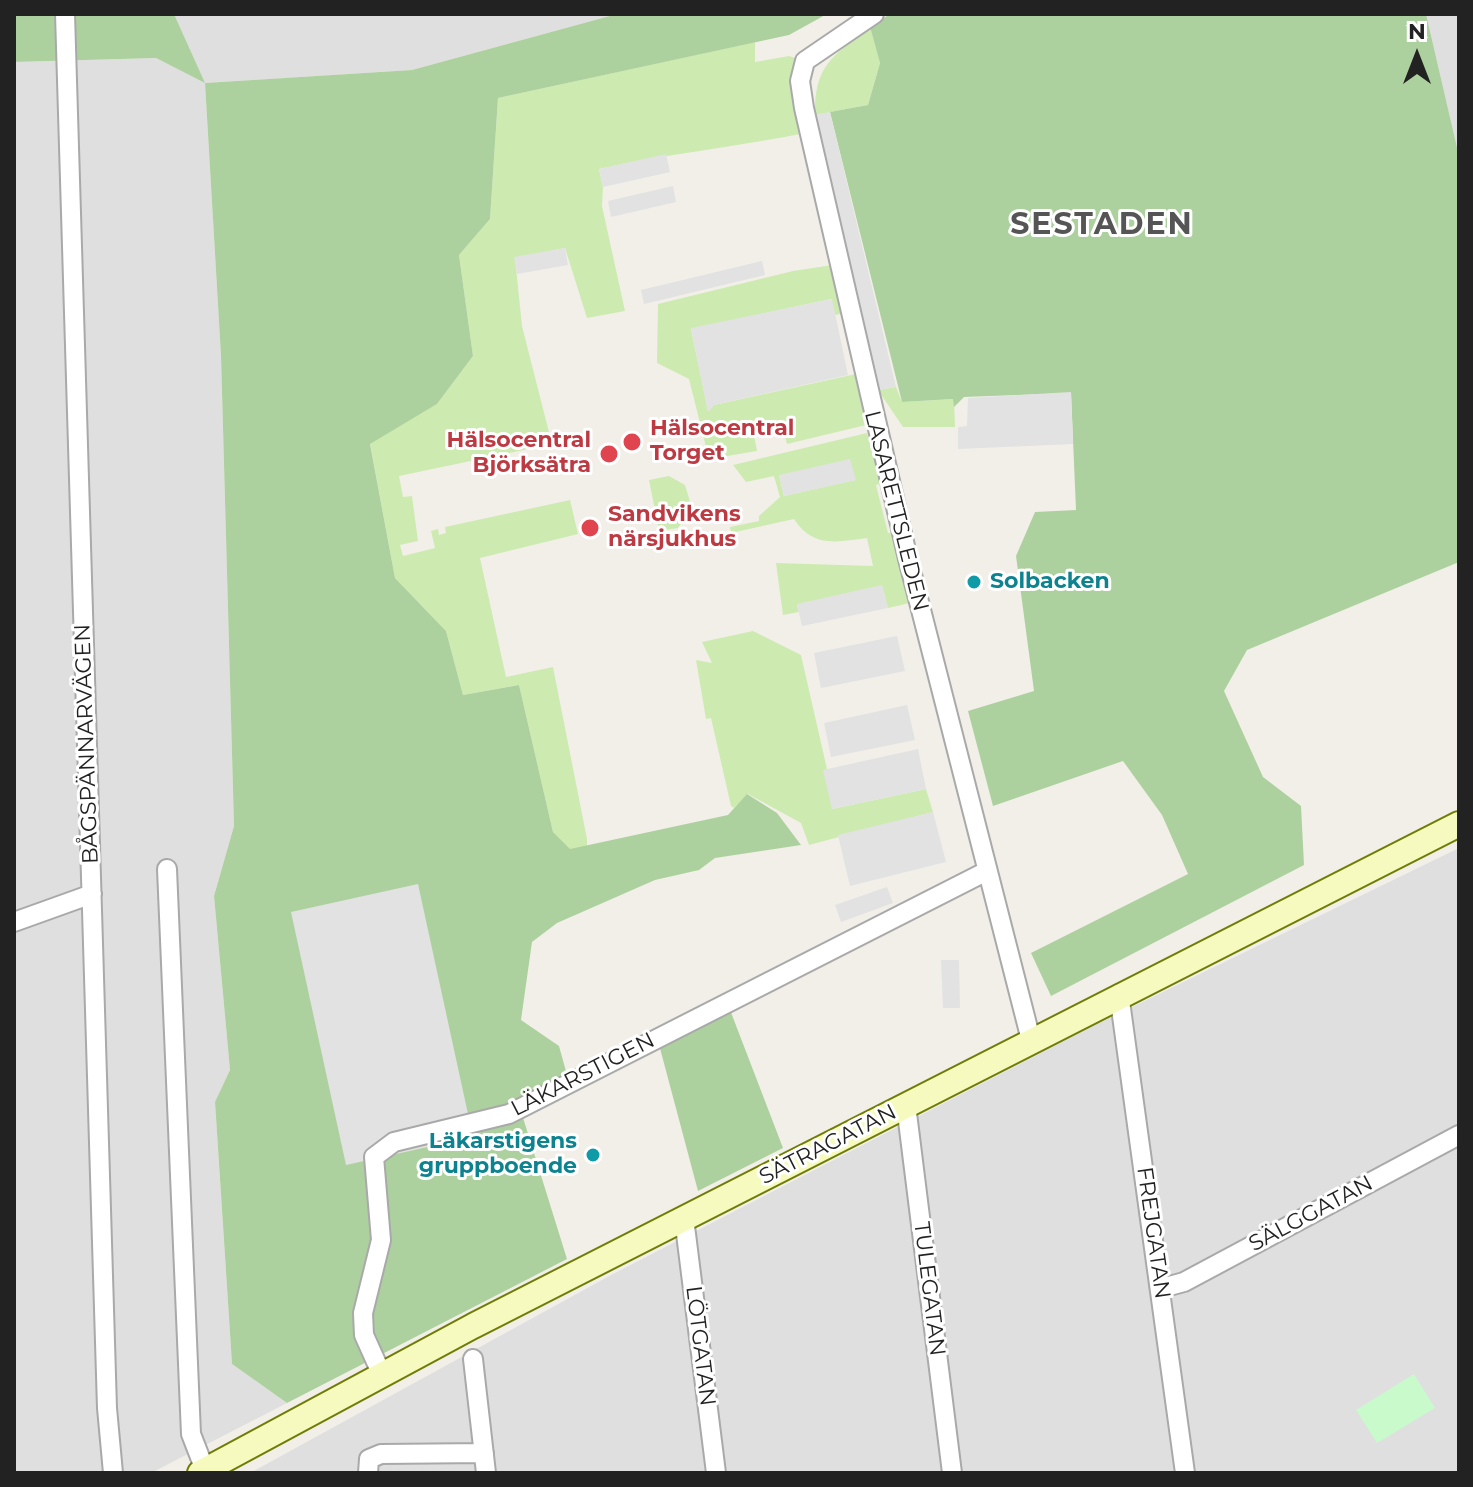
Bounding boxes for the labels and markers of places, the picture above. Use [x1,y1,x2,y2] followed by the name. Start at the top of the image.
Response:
[650,416,794,468] place label: Hälsocentral Torget
[447,428,591,480] place label: Hälsocentral Björksätra
[621,431,643,453] marker: Hälsocentral Torget
[598,443,620,465] marker: Hälsocentral Björksätra
[608,502,741,554] place label: Sandvikens närsjukhus
[579,517,601,539] marker: Sandvikens närsjukhus
[990,569,1110,595] place label: Solbacken
[965,573,983,591] marker: Solbacken
[419,1129,577,1180] place label: Läkarstigens gruppboende
[584,1146,602,1164] marker: Läkarstigens gruppboende

